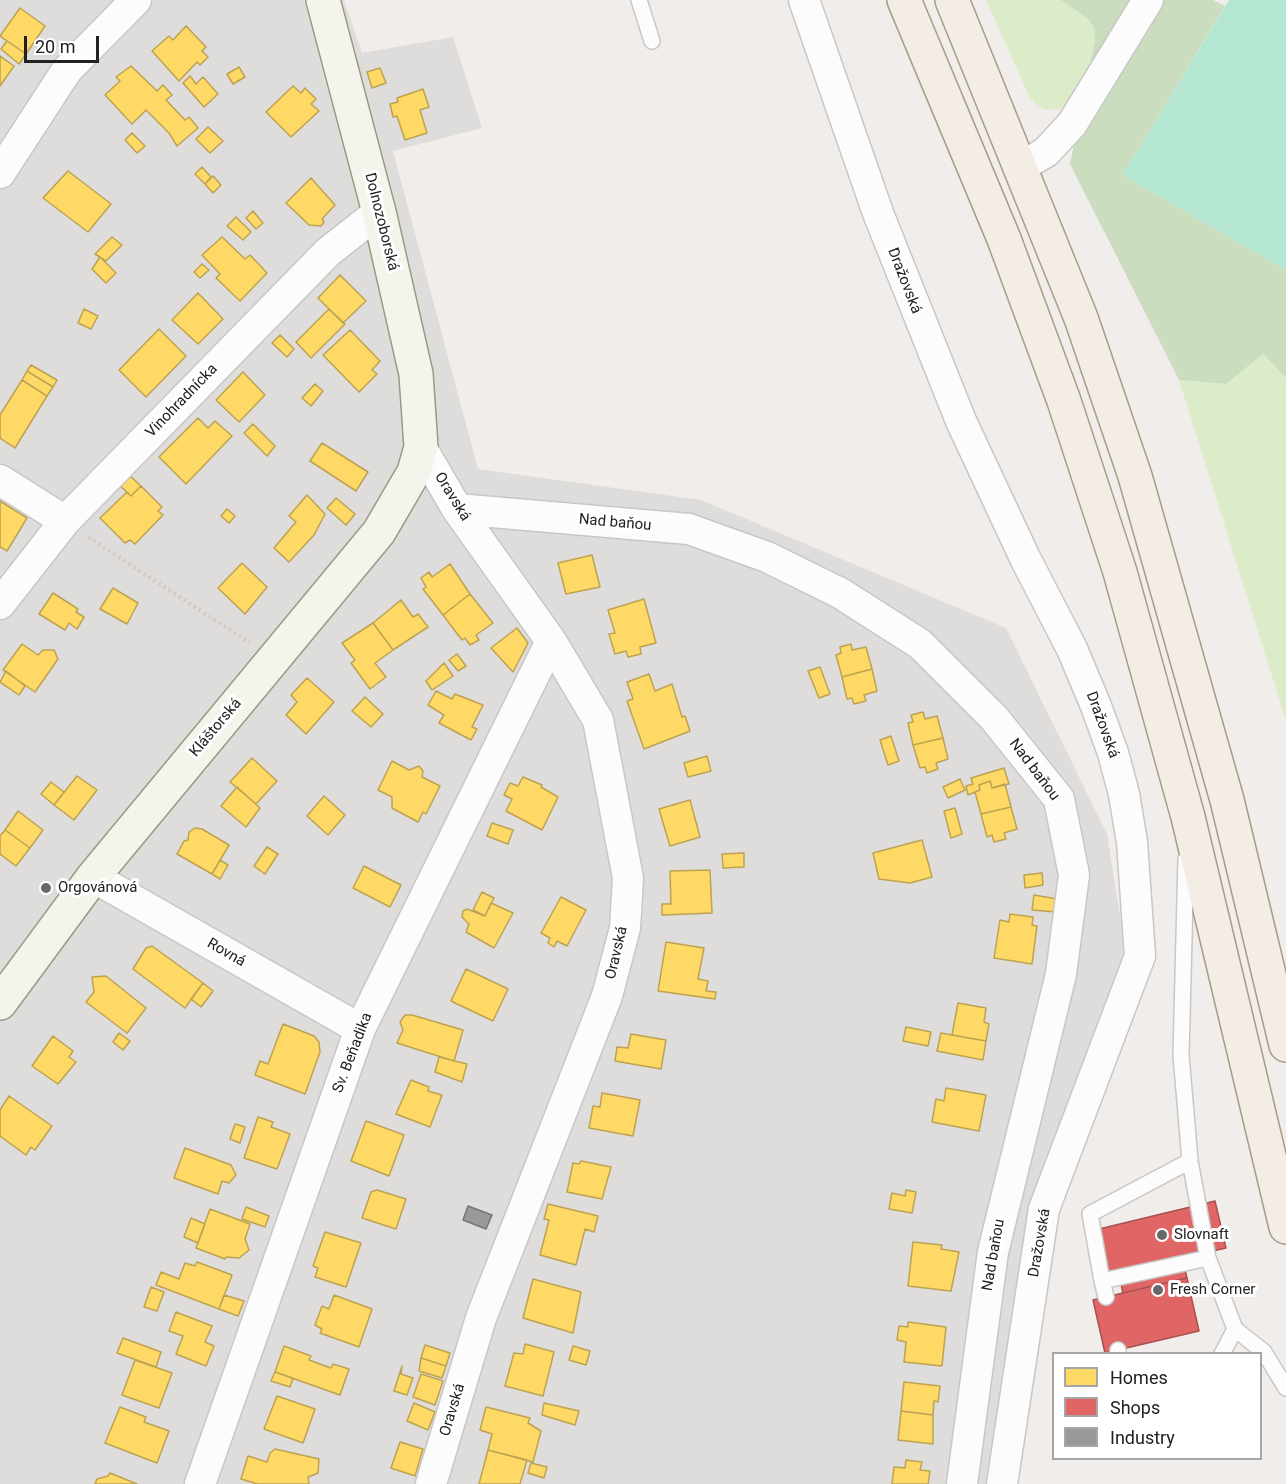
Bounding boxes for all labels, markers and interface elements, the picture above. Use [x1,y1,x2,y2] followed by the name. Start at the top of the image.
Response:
[27,24,102,62] scale bar
[35,36,75,57] text: 20 m
[360,171,402,273] street label: Dolnozoborská
[883,245,925,317] street label: Dražovská
[142,360,222,442] street label: Vinohradnícka
[430,469,474,525] street label: Oravská
[578,511,652,535] street label: Nad baňou
[1082,689,1122,761] street label: Dražovská
[186,695,246,761] street label: Kláštorská
[1005,736,1063,804] street label: Nad baňou
[58,879,137,897] place label: Orgovánová
[39,881,53,895] marker: Orgovánová
[602,925,632,981] street label: Oravská
[204,935,248,971] street label: Rovná
[329,1010,377,1096] street label: Sv. Beňadika
[1025,1207,1055,1279] street label: Dražovská
[979,1218,1009,1292] street label: Nad baňou
[1174,1226,1229,1244] place label: Slovnaft
[1155,1228,1169,1242] marker: Slovnaft
[1170,1281,1255,1299] place label: Fresh Corner
[1151,1283,1165,1297] marker: Fresh Corner
[1052,1352,1262,1460] legend
[1110,1367,1168,1388] text: Homes
[437,1382,469,1438] street label: Oravská
[1110,1397,1160,1418] text: Shops
[1110,1427,1175,1448] text: Industry

